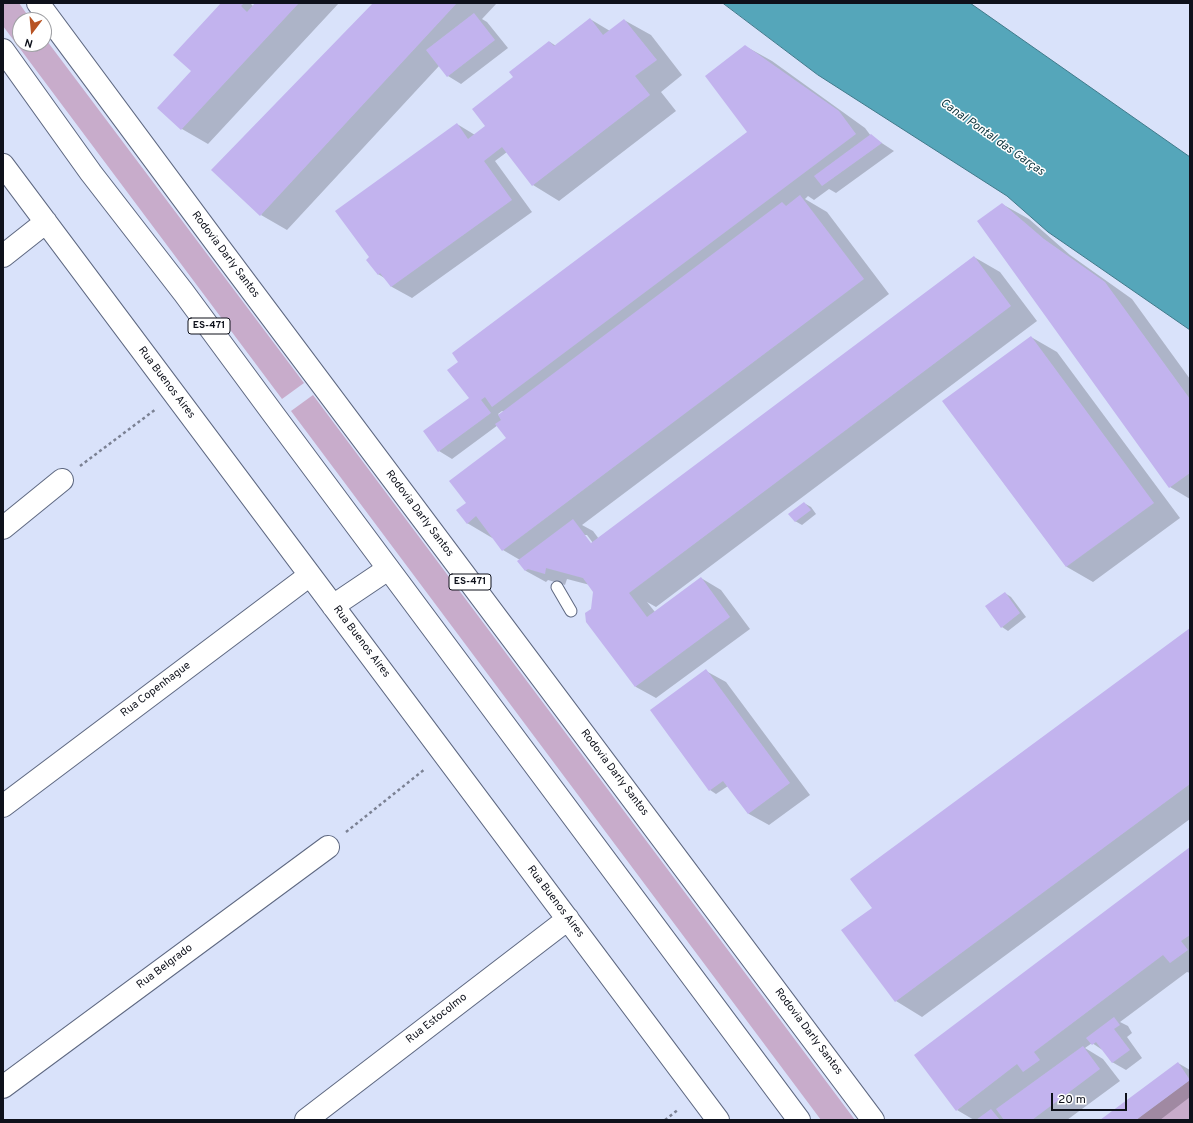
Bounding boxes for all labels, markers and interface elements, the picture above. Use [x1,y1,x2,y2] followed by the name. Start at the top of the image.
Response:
[12,12,52,52] north arrow
[23,35,35,50] text: N
[937,97,1047,179] water label: Canal Pontal das Garças
[188,209,262,301] street label: Rodovia Darly Santos
[188,318,230,334] road number: ES-471
[135,344,197,422] street label: Rua Buenos Aires
[382,468,456,560] street label: Rodovia Darly Santos
[449,574,491,590] road number: ES-471
[330,603,392,681] street label: Rua Buenos Aires
[118,659,194,721] street label: Rua Copenhague
[577,727,651,819] street label: Rodovia Darly Santos
[524,863,586,941] street label: Rua Buenos Aires
[134,942,196,992] street label: Rua Belgrado
[771,986,845,1078] street label: Rodovia Darly Santos
[404,991,470,1047] street label: Rua Estocolmo
[1053,1085,1129,1111] scale bar
[1058,1092,1086,1108] text: 20 m

